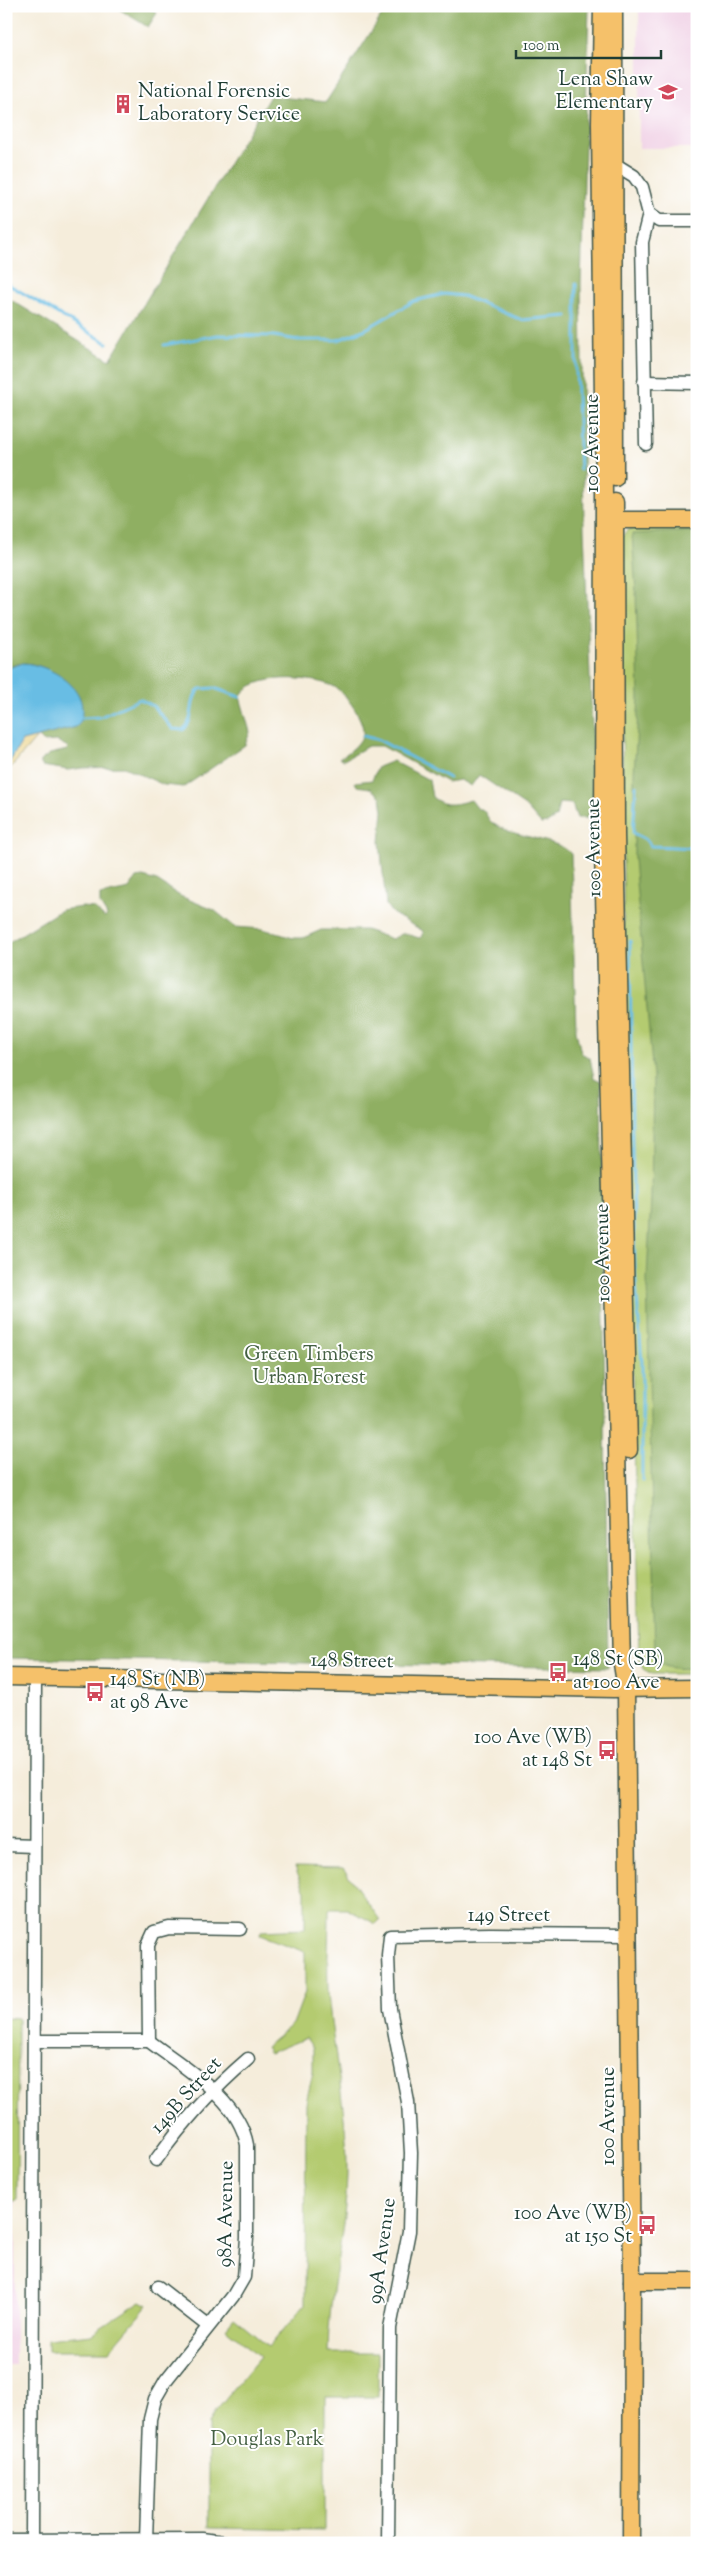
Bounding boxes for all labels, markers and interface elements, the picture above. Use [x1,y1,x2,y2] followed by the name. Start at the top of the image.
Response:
[516,28,660,60] scale bar
[523,36,560,57] text: 100 m
[556,66,653,118] place label: Lena Shaw Elementary
[138,78,300,130] place label: National Forensic Laboratory Service
[657,81,679,103] school or university icon: Lena Shaw Elementary
[112,93,134,115] building icon: National Forensic Laboratory Service
[579,394,608,492] street label: 100 Avenue
[580,798,610,898] street label: 100 Avenue
[589,1203,619,1303] street label: 100 Avenue
[244,1341,374,1393] park label: Green Timbers Urban Forest
[573,1646,664,1698] place label: 148 St (SB) at 100 Ave
[310,1647,394,1677] street label: 148 Street
[547,1661,569,1683] bus stop icon: 148 St (SB) at 100 Ave
[110,1666,205,1718] place label: 148 St (NB) at 98 Ave
[84,1681,106,1703] bus stop icon: 148 St (NB) at 98 Ave
[474,1724,592,1776] place label: 100 Ave (WB) at 148 St
[596,1739,618,1761] bus stop icon: 100 Ave (WB) at 148 St
[468,1902,550,1931] street label: 149 Street
[144,2051,230,2141] street label: 149B Street
[595,2067,624,2165] street label: 100 Avenue
[212,2160,242,2268] street label: 98A Avenue
[361,2196,405,2306] street label: 99A Avenue
[514,2200,632,2252] place label: 100 Ave (WB) at 150 St
[636,2214,658,2236] bus stop icon: 100 Ave (WB) at 150 St
[210,2426,324,2455] park label: Douglas Park

